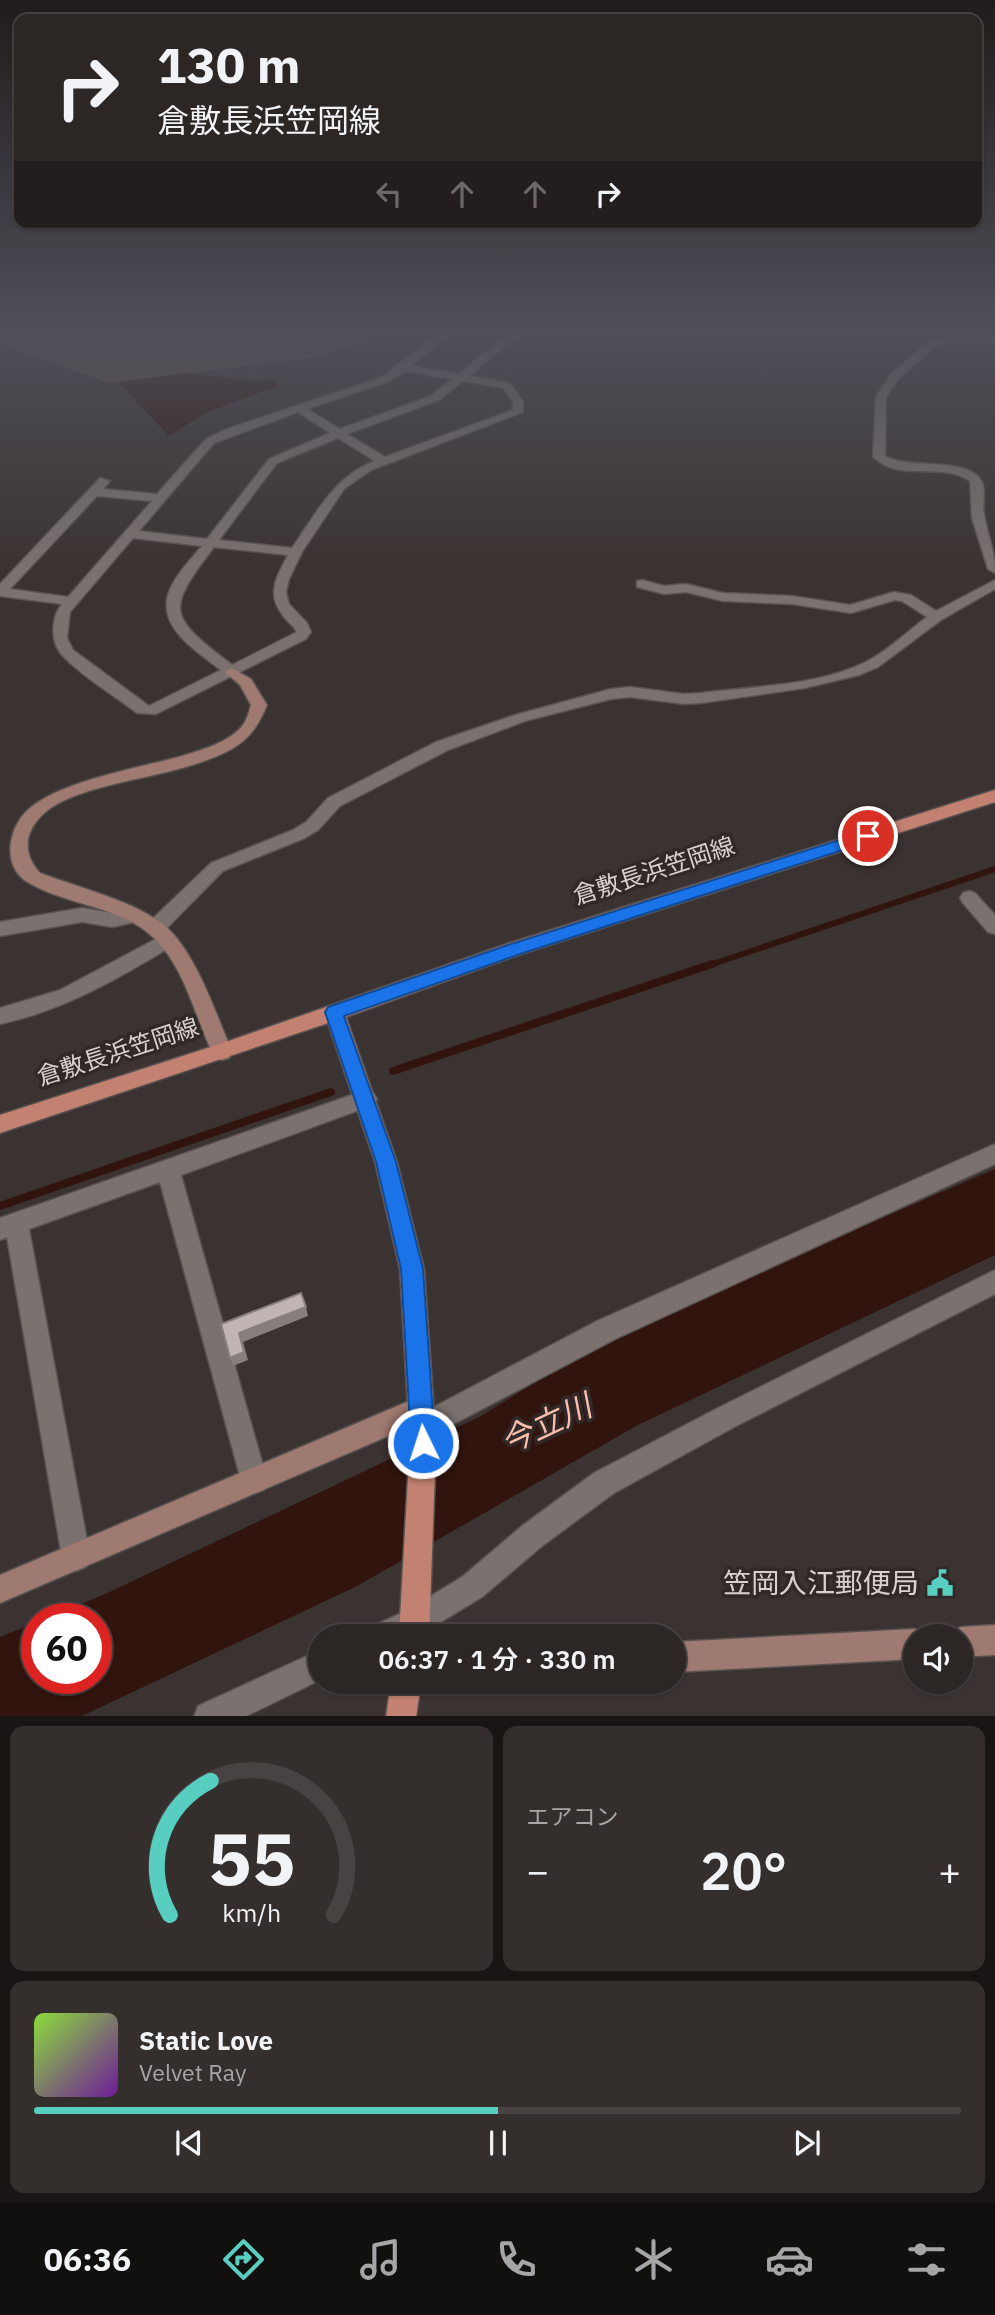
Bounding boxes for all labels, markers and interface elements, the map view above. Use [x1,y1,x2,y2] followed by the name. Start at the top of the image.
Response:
[157,33,301,96] text: 130 m
[42,42,133,133] icon: right
[157,99,381,141] text: 倉敷長浜笠岡線
[370,175,408,213] icon: left
[443,175,481,213] icon: ahead
[516,175,554,213] icon: ahead
[589,175,627,213] icon: right
[838,806,898,866] pin
[849,817,887,855] icon: arrive
[569,829,739,911] street label: 倉敷長浜笠岡線
[33,1010,203,1092] street label: 倉敷長浜笠岡線
[493,1383,601,1462] water label: 今立川
[386,1406,460,1480] position arrow
[723,1564,919,1601] place label: 笠岡入江郵便局
[925,1568,955,1598] public building icon: 笠岡入江郵便局
[21,1603,112,1694] speed limit sign: 60
[903,1624,973,1694] map controls
[903,1624,973,1694] button: sound
[378,1642,616,1676] text: 06:37 · 1 分 · 330 m
[527,1801,619,1831] text: エアコン
[208,1810,295,1905] text: 55
[700,1837,787,1904] text: 20°
[527,1846,549,1895] text: −
[938,1846,961,1895] text: +
[222,1895,281,1928] text: km/h
[139,2023,273,2057] text: Static Love
[139,2057,246,2087] text: Velvet Ray
[170,2124,208,2162] icon: previous
[479,2124,517,2162] icon: pause
[788,2124,826,2162] icon: next
[219,2235,268,2284] icon: directions
[356,2235,405,2284] icon: music
[492,2235,541,2284] icon: phone
[629,2235,678,2284] icon: climate
[765,2235,814,2284] icon: car
[902,2235,951,2284] icon: filters
[44,2238,131,2280] text: 06:36

